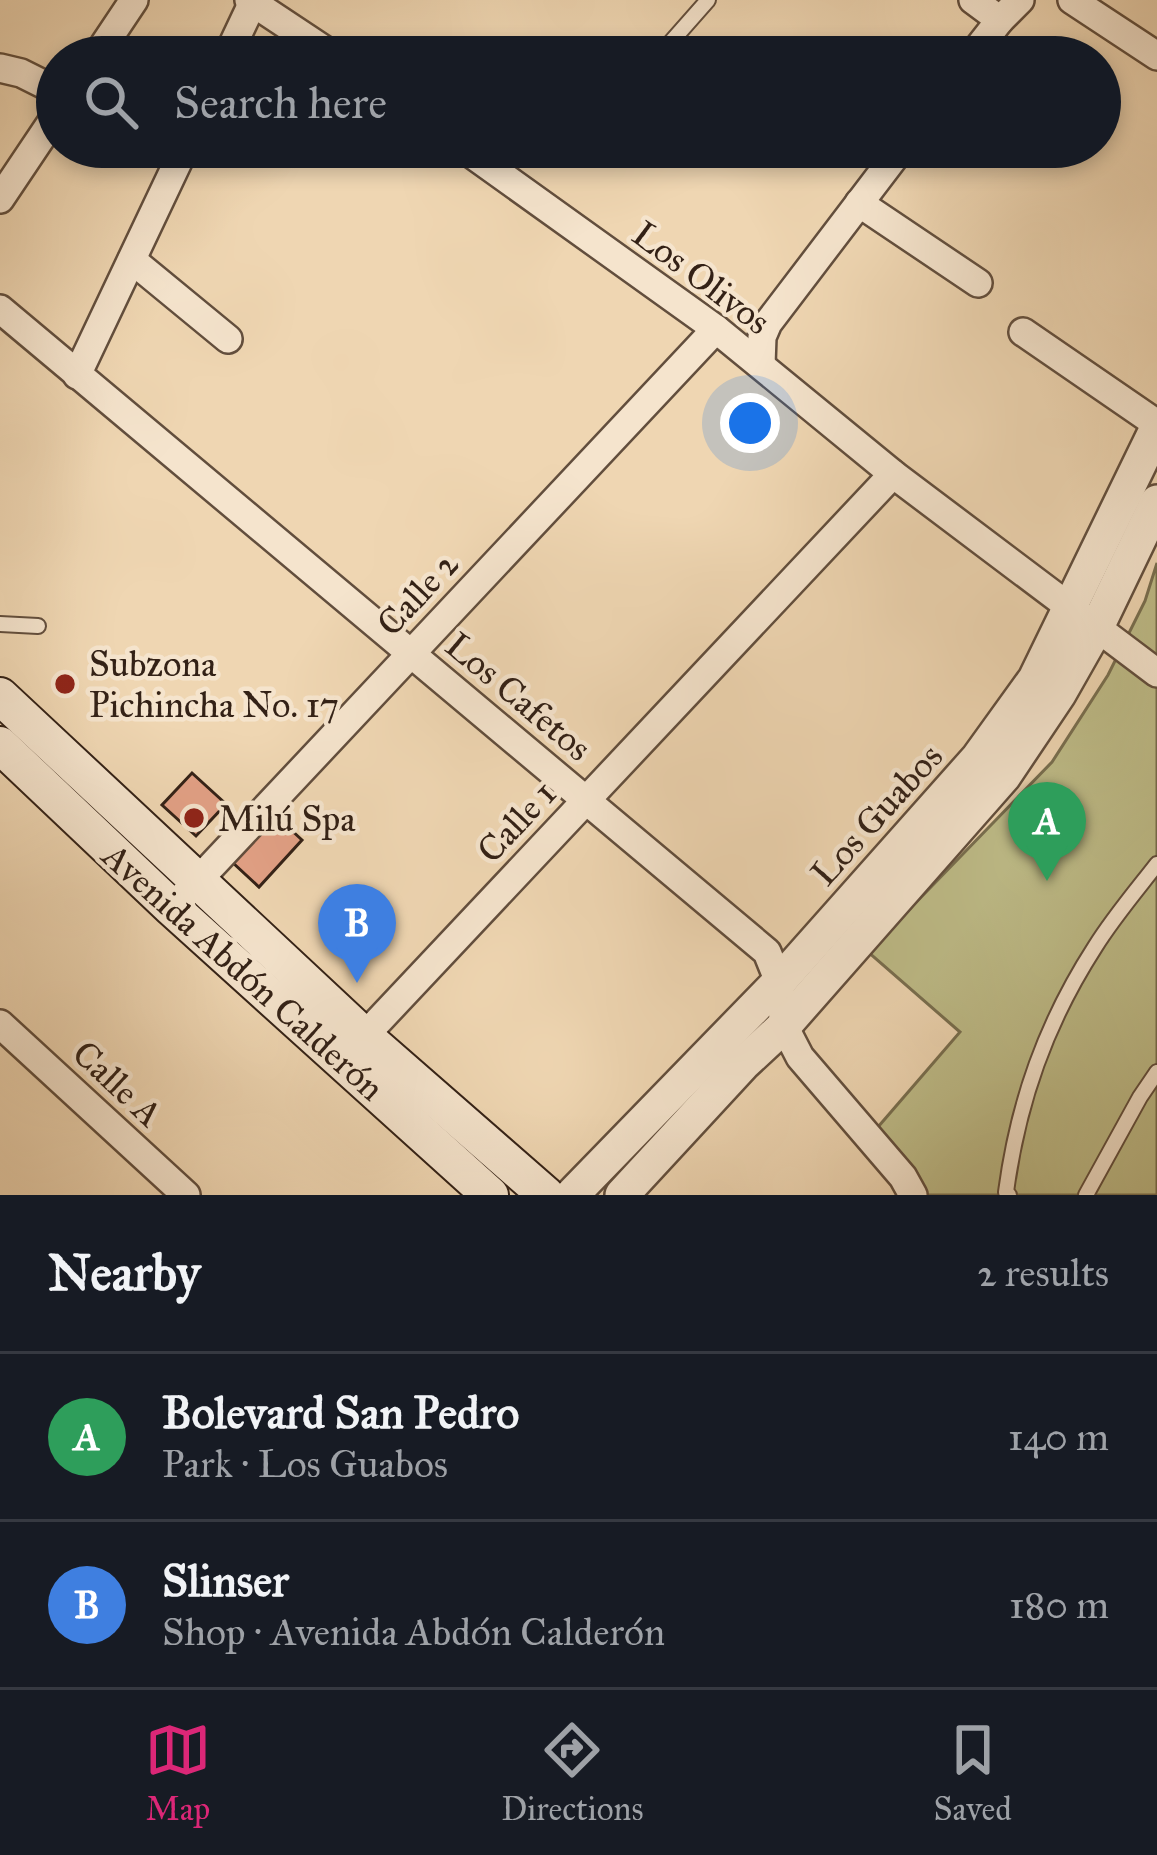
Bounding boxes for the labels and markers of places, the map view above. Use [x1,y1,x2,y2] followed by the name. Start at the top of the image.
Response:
[89,642,339,727] place label: Subzona Pichincha No. 17
[52,671,78,697] marker: Subzona Pichincha No. 17
[1008,782,1086,881] pin: A
[218,797,356,841] place label: Milú Spa
[181,805,207,831] marker: Milú Spa
[318,884,396,983] pin: B

